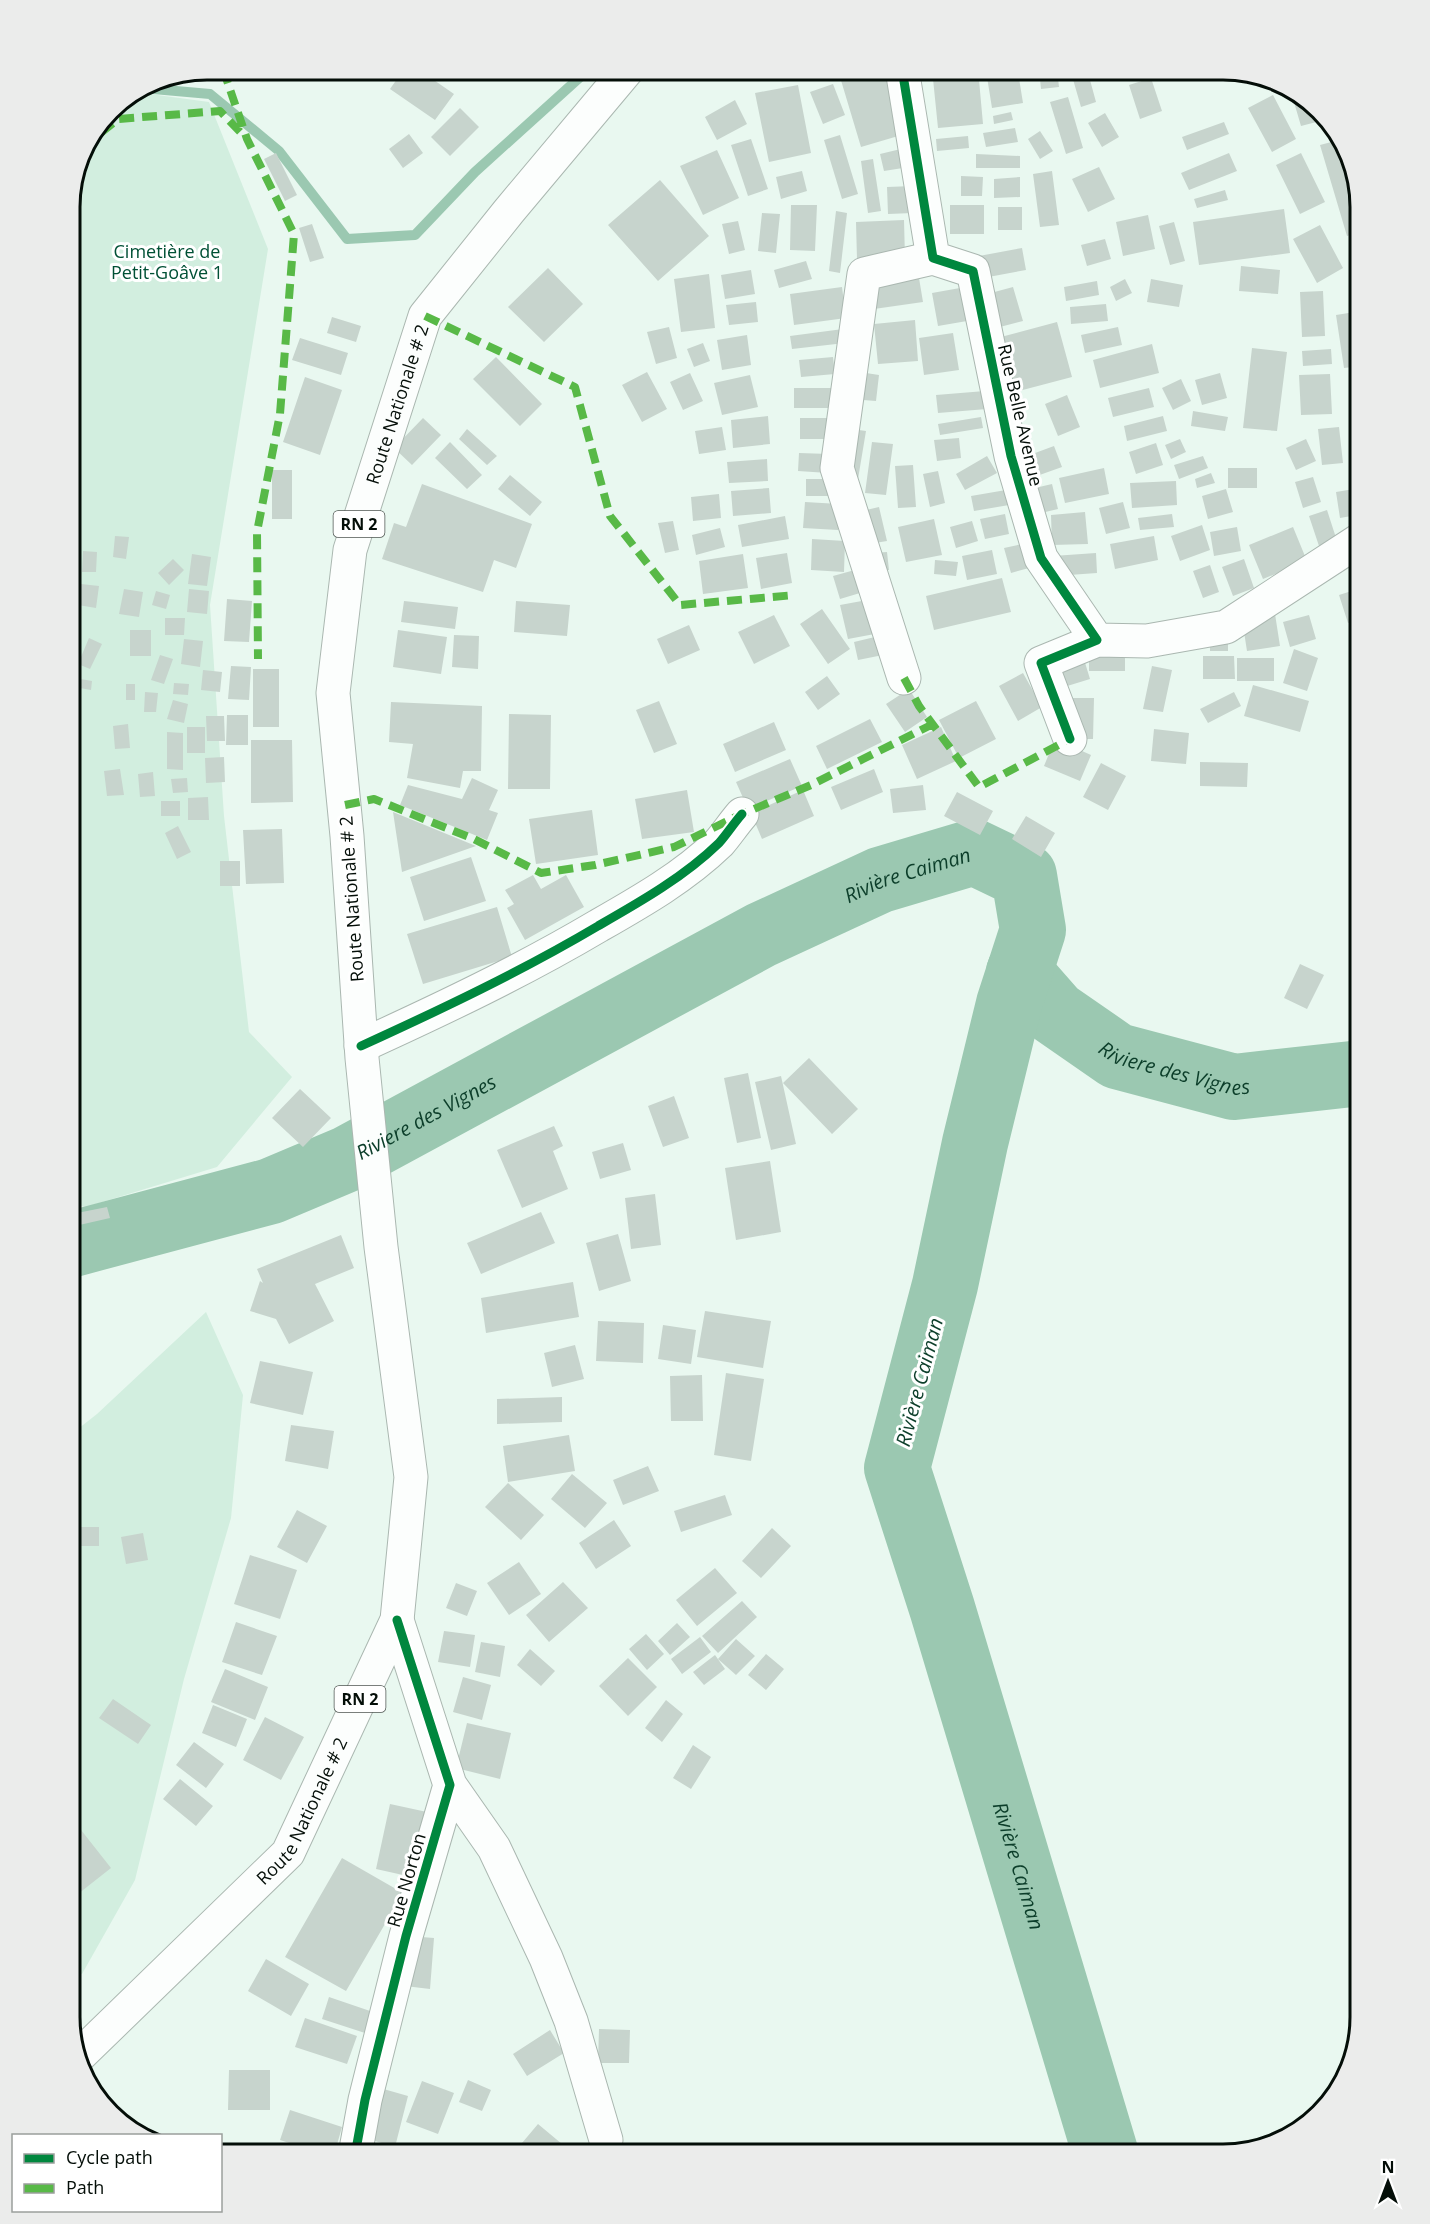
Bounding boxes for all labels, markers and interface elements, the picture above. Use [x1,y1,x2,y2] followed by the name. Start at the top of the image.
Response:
[111,239,223,284] park label: Cimetière de Petit-Goâve 1
[360,321,434,487] street label: Route Nationale # 2
[993,342,1049,488] street label: Rue Belle Avenue
[334,511,385,537] road number: RN 2
[333,815,369,983] street label: Route Nationale # 2
[839,840,974,908] water label: Rivière Caiman
[1094,1034,1252,1101] water label: Riviere des Vignes
[351,1067,501,1165] water label: Riviere des Vignes
[889,1315,949,1449] water label: Rivière Caiman
[334,1686,386,1712] road number: RN 2
[251,1733,352,1890] street label: Route Nationale # 2
[987,1799,1051,1933] water label: Rivière Caiman
[381,1830,431,1930] street label: Rue Norton
[12,2134,222,2212] legend
[66,2145,153,2169] text: Cycle path
[1358,2152,1418,2212] north arrow
[1381,2156,1395,2178] text: N
[66,2175,104,2199] text: Path

